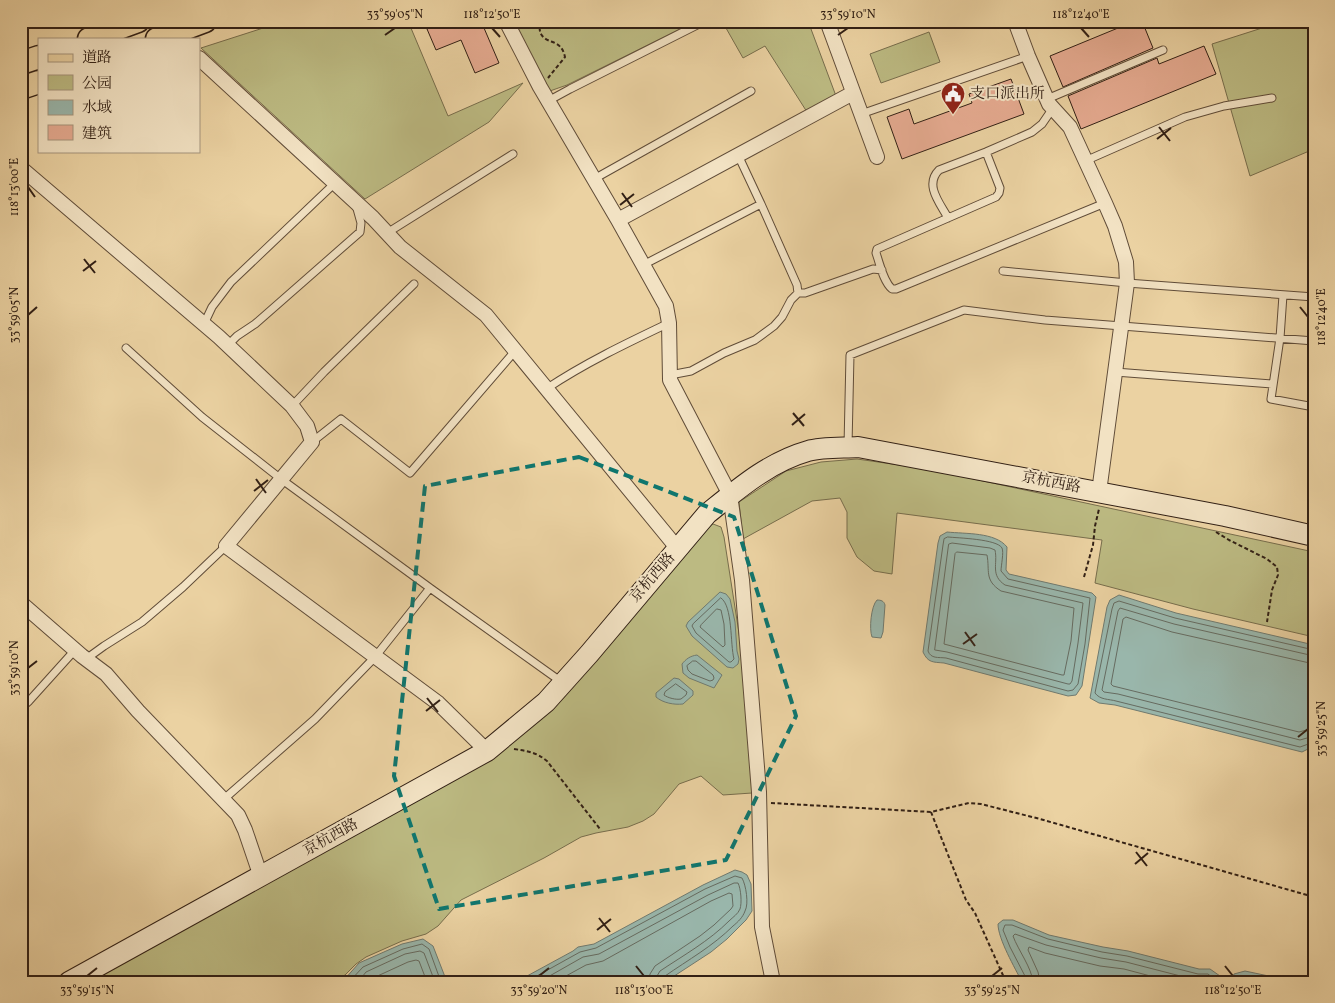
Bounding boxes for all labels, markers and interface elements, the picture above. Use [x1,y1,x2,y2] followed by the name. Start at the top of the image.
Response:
[367,7,423,23] text: 33°59'05"N
[464,7,520,23] text: 118°12'50"E
[820,7,876,23] text: 33°59'10"N
[1052,7,1110,23] text: 118°12'40"E
[38,38,200,152] legend
[82,48,112,69] text: 道路
[82,74,112,95] text: 公园
[940,81,966,115] public building icon: 支口派出所
[970,84,1045,105] place label: 支口派出所
[82,98,112,119] text: 水域
[82,124,112,145] text: 建筑
[7,158,23,216] text: 118°13'00"E
[7,287,23,343] text: 33°59'05"N
[1314,288,1330,346] text: 118°12'40"E
[1020,467,1082,499] street label: 京杭西路
[625,548,681,608] street label: 京杭西路
[7,640,23,696] text: 33°59'10"N
[1314,701,1330,757] text: 33°59'25"N
[300,814,362,862] street label: 京杭西路
[60,983,114,999] text: 33°59'15"N
[511,983,567,999] text: 33°59'20"N
[615,983,673,999] text: 118°13'00"E
[964,983,1020,999] text: 33°59'25"N
[1205,983,1261,999] text: 118°12'50"E

